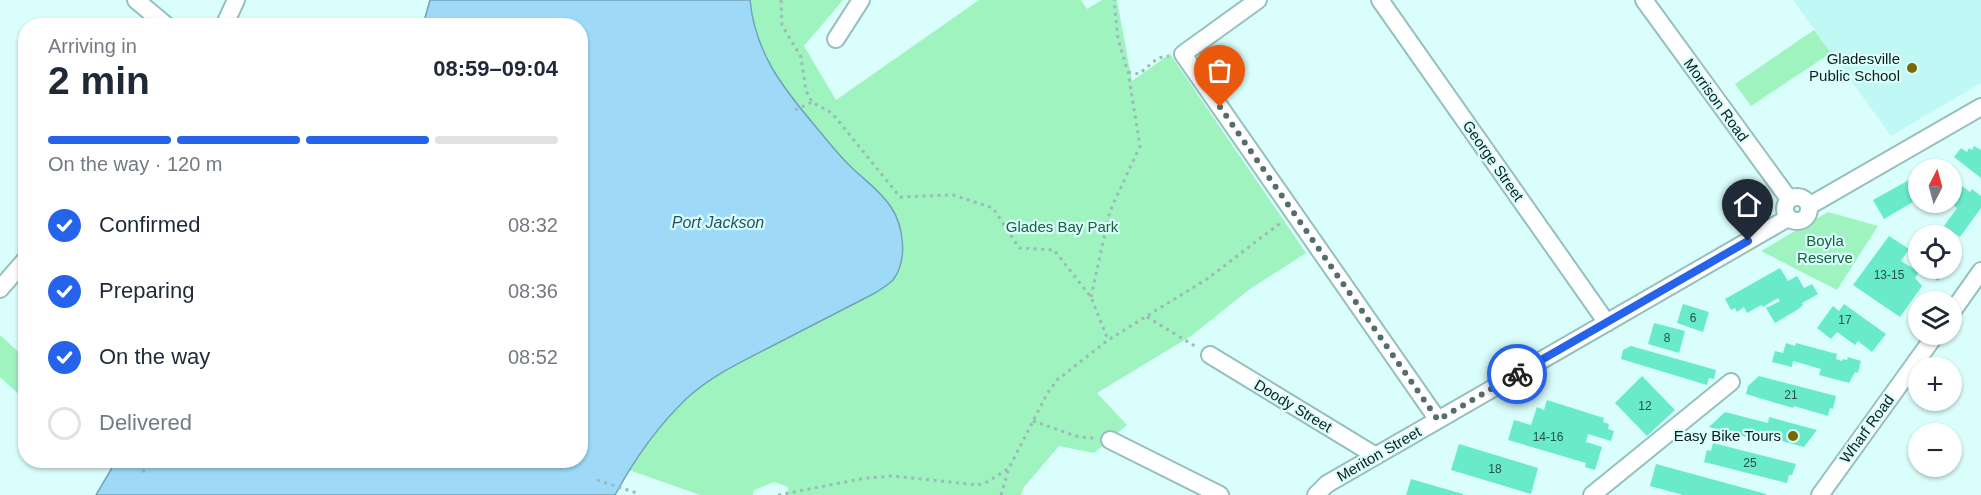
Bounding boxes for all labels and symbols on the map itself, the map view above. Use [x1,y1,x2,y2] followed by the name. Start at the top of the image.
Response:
[1194,45,1245,107] pin
[1809,50,1900,84] place label: Gladesville Public School
[1681,55,1752,144] street label: Morrison Road
[1905,61,1919,75] marker: Gladesville Public School
[1459,117,1528,205] street label: George Street
[1908,159,1962,213] north arrow
[1722,179,1773,241] pin
[672,214,764,231] water label: Port Jackson
[1006,218,1119,235] park label: Glades Bay Park
[1797,232,1853,266] park label: Boyla Reserve
[1874,268,1905,282] house number: 13-15
[1690,311,1697,325] house number: 6
[1838,313,1852,327] house number: 17
[1664,331,1671,345] house number: 8
[1487,344,1547,404] courier
[1251,376,1336,436] street label: Doody Street
[1784,388,1798,402] house number: 21
[1836,391,1897,466] street label: Wharf Road
[1638,399,1652,413] house number: 12
[1334,422,1425,484] street label: Meriton Street
[1674,427,1781,444] place label: Easy Bike Tours
[1786,429,1800,443] marker: Easy Bike Tours
[1533,430,1564,444] house number: 14-16
[1743,456,1757,470] house number: 25
[1488,462,1502,476] house number: 18

